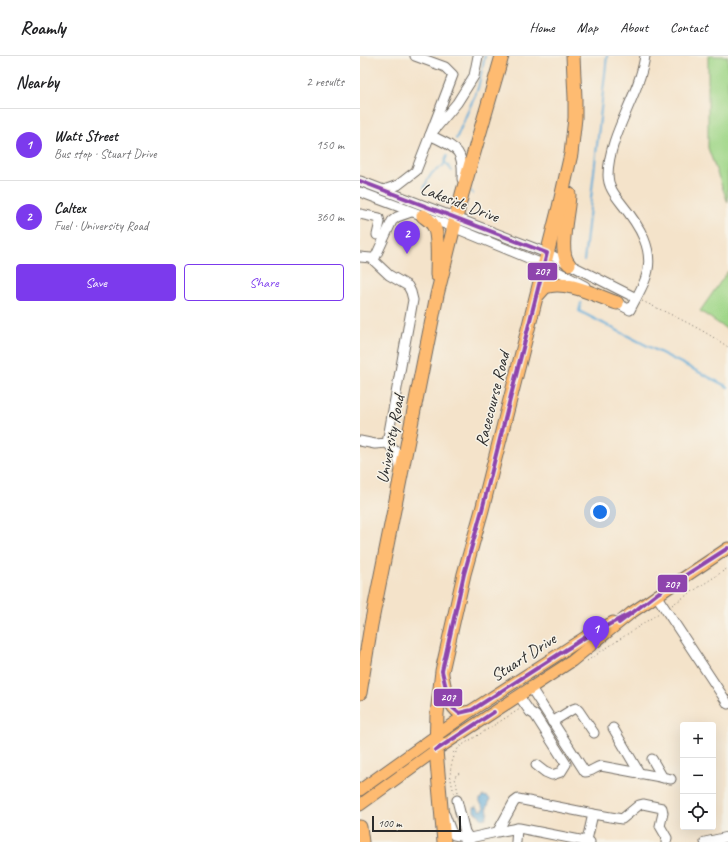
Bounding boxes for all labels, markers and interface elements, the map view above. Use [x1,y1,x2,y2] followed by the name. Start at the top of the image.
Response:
[20,16,66,40] text: Roamly
[529,19,555,36] text: Home
[577,19,598,36] text: Map
[620,19,648,36] text: About
[670,19,708,36] text: Contact
[16,72,59,93] text: Nearby
[306,74,344,90] text: 2 results
[54,127,118,146] text: Watt Street
[26,137,32,153] text: 1
[316,137,344,153] text: 150 m
[54,146,156,162] text: Bus stop · Stuart Drive
[418,178,503,228] street label: Lakeside Drive
[54,199,86,218] text: Caltex
[26,209,32,225] text: 2
[316,209,344,225] text: 360 m
[54,218,148,234] text: Fuel · University Road
[394,221,420,254] pin: 2
[527,262,558,281] line badge: 207
[16,264,176,301] button: Save
[184,264,344,301] button: Share
[535,264,550,278] text: 207
[471,346,515,449] street label: Racecourse Road
[372,391,410,485] street label: University Road
[590,502,610,522] your location
[657,574,688,593] line badge: 207
[665,577,680,591] text: 207
[583,616,609,649] pin: 1
[487,628,561,686] street label: Stuart Drive
[433,688,463,707] line badge: 207
[441,690,456,704] text: 207
[680,722,716,830] map controls
[680,722,716,758] button: +
[680,758,716,794] button: −
[680,794,716,830] button: locate
[372,814,461,833] scale bar
[378,816,402,830] text: 100 m

